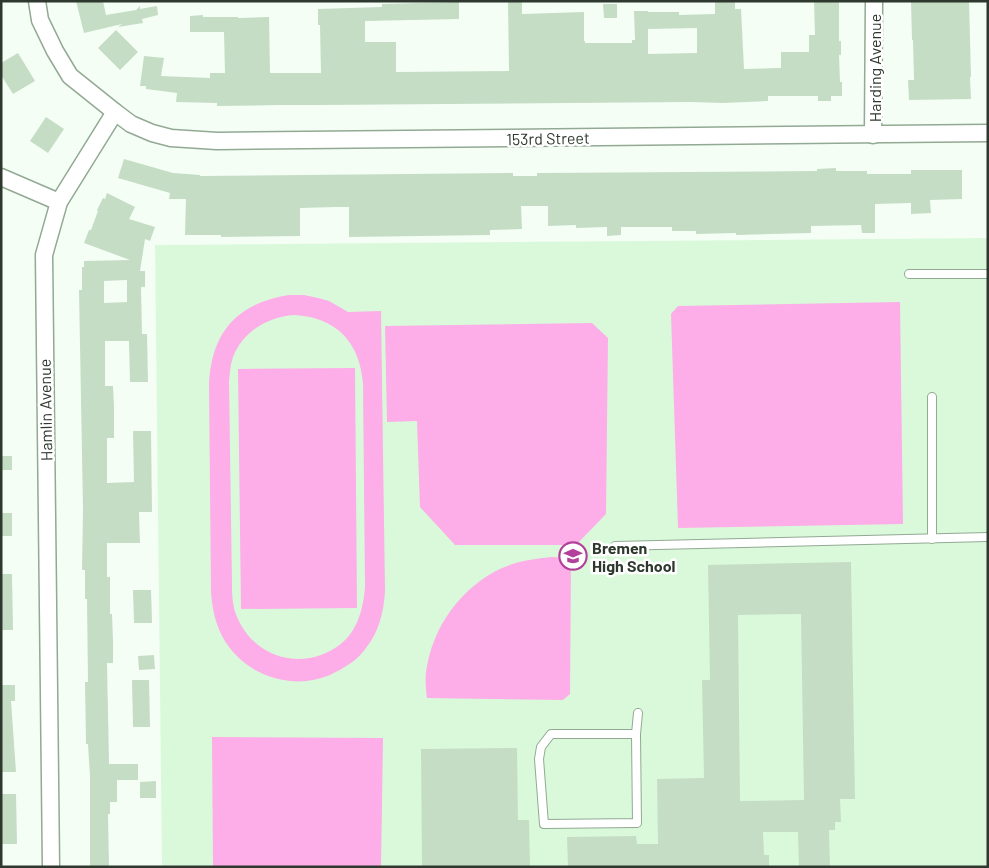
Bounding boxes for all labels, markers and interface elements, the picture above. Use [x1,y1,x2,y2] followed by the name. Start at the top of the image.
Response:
[865,14,884,122] street label: Harding Avenue
[506,128,590,148] street label: 153rd Street
[35,359,55,461] street label: Hamlin Avenue
[592,538,676,575] place label: Bremen High School
[558,541,588,571] school or university icon: Bremen High School

